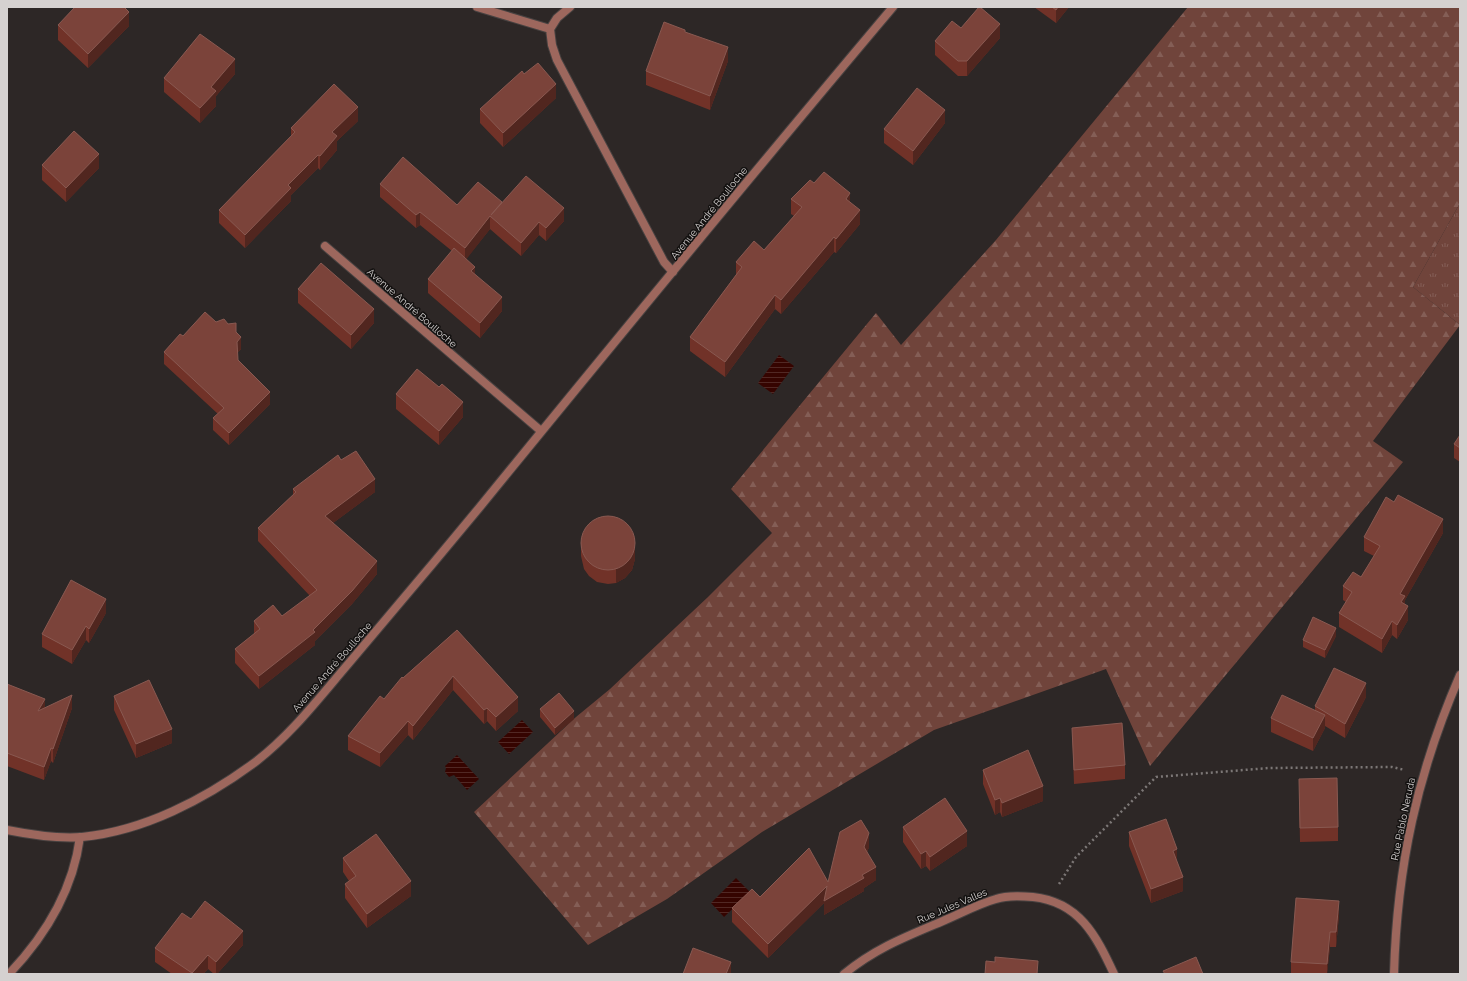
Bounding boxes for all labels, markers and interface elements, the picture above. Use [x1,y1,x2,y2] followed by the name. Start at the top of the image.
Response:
[669,165,750,261] street label: Avenue André Boulloche
[365,266,459,350] street label: Avenue André Boulloche
[290,620,374,714] street label: Avenue André Boulloche
[1389,777,1417,861] street label: Rue Pablo Neruda
[915,886,989,926] street label: Rue Jules Valles

